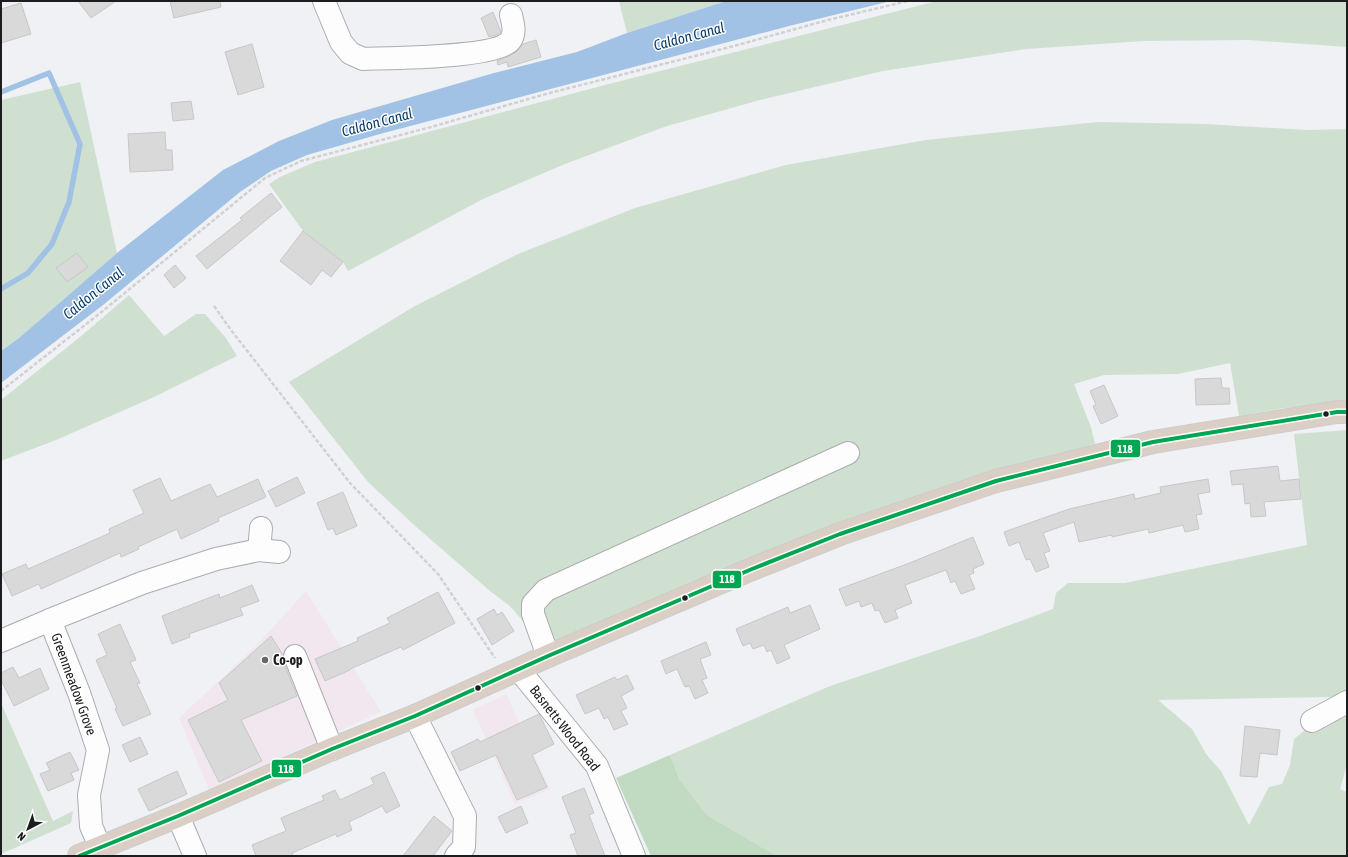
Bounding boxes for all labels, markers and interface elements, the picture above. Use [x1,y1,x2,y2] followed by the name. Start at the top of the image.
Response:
[652,18,726,54] water label: Caldon Canal
[340,104,414,140] water label: Caldon Canal
[59,263,127,323] water label: Caldon Canal
[1321,409,1331,419] unlabelled marker
[1110,439,1141,458] line badge: 118
[1117,443,1133,455] text: 118
[712,570,742,589] line badge: 118
[719,573,735,585] text: 118
[680,593,690,603] unlabelled marker
[48,631,100,737] street label: Greenmeadow Grove
[273,652,303,668] place label: Co-op
[260,655,270,665] marker: Co-op
[527,682,603,774] street label: Basnetts Wood Road
[473,683,483,693] unlabelled marker
[271,759,302,778] line badge: 118
[278,763,294,775] text: 118
[8,809,48,849] north arrow
[15,830,28,843] text: N

